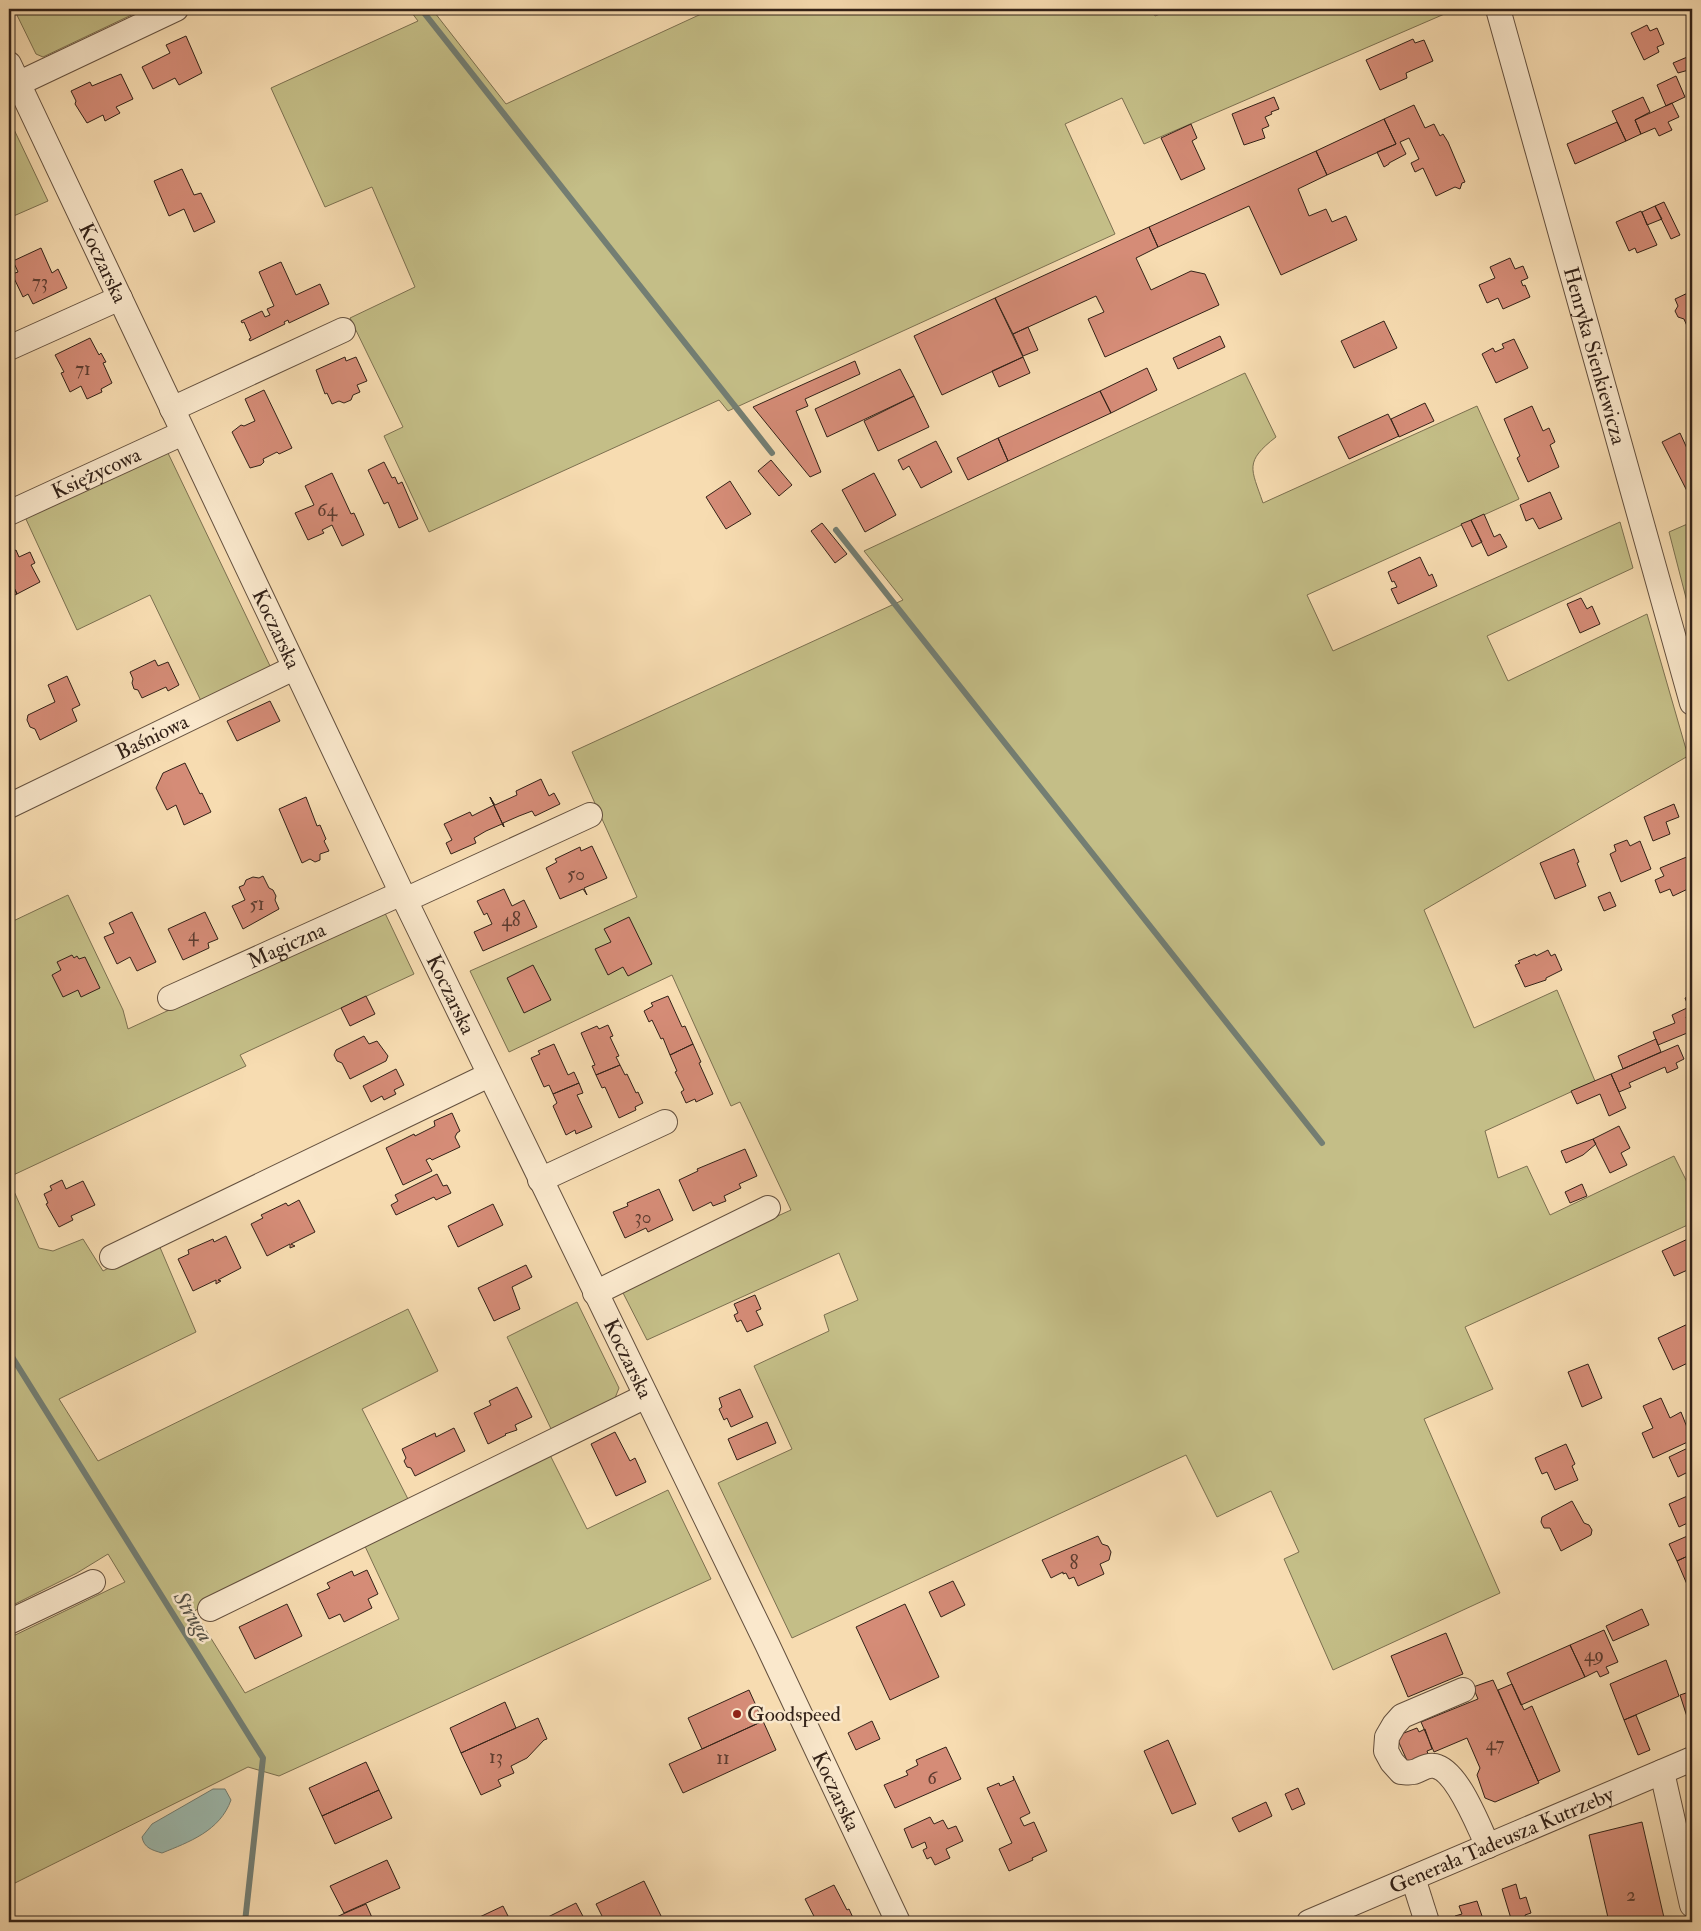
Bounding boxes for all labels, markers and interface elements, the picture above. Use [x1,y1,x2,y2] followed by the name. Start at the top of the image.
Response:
[72,219,133,308] street label: Koczarska
[1557,264,1632,448] street label: Henryka Sienkiewicza
[32,270,48,294] house number: 73
[75,357,91,381] house number: 71
[47,441,146,506] street label: Księżycowa
[317,498,338,522] house number: 64
[246,585,307,674] street label: Koczarska
[112,708,193,766] street label: Baśniowa
[567,862,585,886] house number: 50
[249,892,265,916] house number: 51
[501,908,521,932] house number: 48
[244,916,330,975] street label: Magiczna
[188,923,199,947] house number: 4
[420,950,481,1039] street label: Koczarska
[634,1205,652,1229] house number: 30
[597,1315,659,1403] street label: Koczarska
[1070,1551,1079,1575] house number: 8
[166,1585,220,1647] water label: Struga
[1584,1643,1604,1667] house number: 49
[747,1701,842,1728] place label: Goodspeed
[731,1708,743,1720] marker: Goodspeed
[1486,1732,1505,1756] house number: 47
[489,1745,503,1769] house number: 13
[716,1746,730,1770] house number: 11
[805,1747,866,1836] street label: Koczarska
[927,1766,938,1790] house number: 6
[1385,1781,1619,1900] street label: Generała Tadeusza Kutrzeby
[1626,1883,1636,1907] house number: 2

